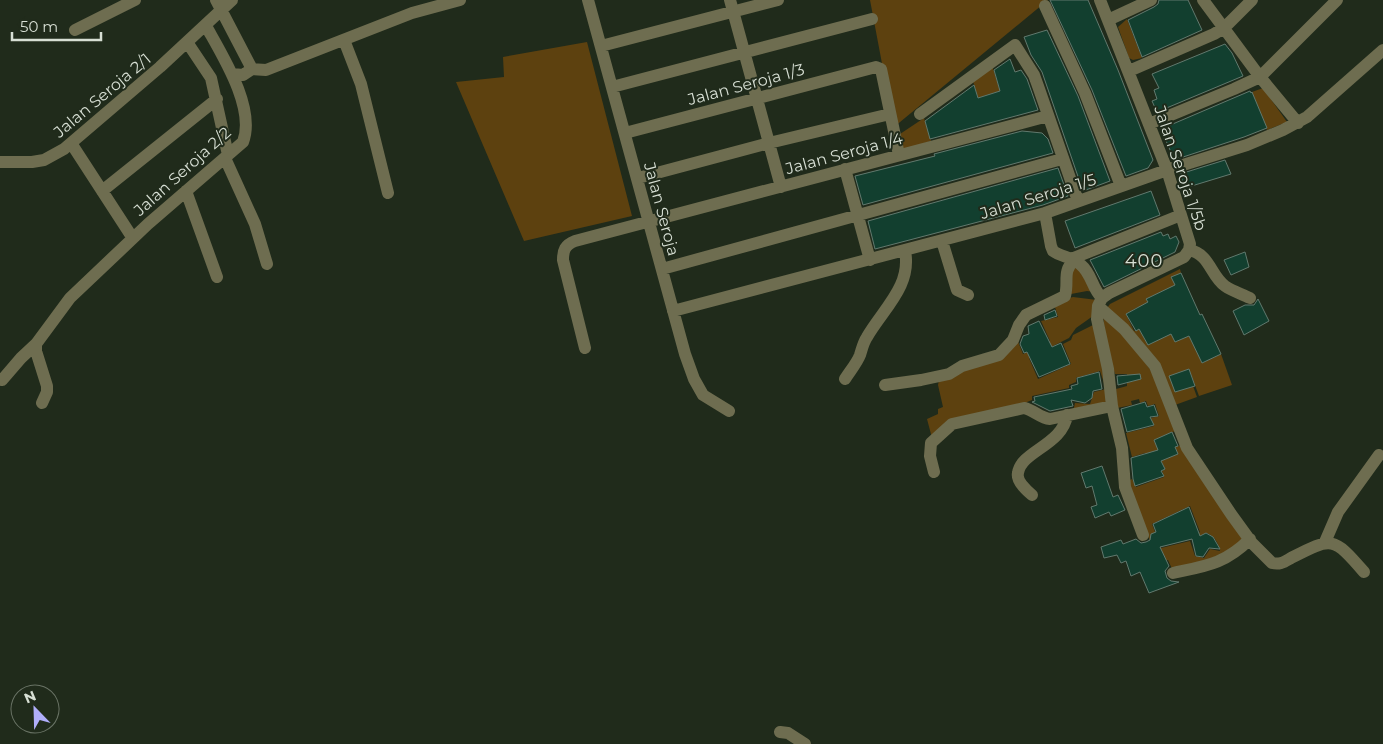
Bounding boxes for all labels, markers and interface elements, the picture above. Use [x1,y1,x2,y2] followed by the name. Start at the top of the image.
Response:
[12,10,101,42] scale bar
[20,17,58,36] text: 50 m
[49,49,155,142] street label: Jalan Seroja 2/1
[685,60,807,109] street label: Jalan Seroja 1/3
[1150,102,1211,233] street label: Jalan Seroja 1/5b
[129,123,235,220] street label: Jalan Seroja 2/2
[782,129,905,179] street label: Jalan Seroja 1/4
[640,159,683,258] street label: Jalan Seroja
[977,170,1098,223] street label: Jalan Seroja 1/5
[1125,250,1163,272] district label: 400
[10,684,60,734] north arrow
[21,687,39,708] text: N

